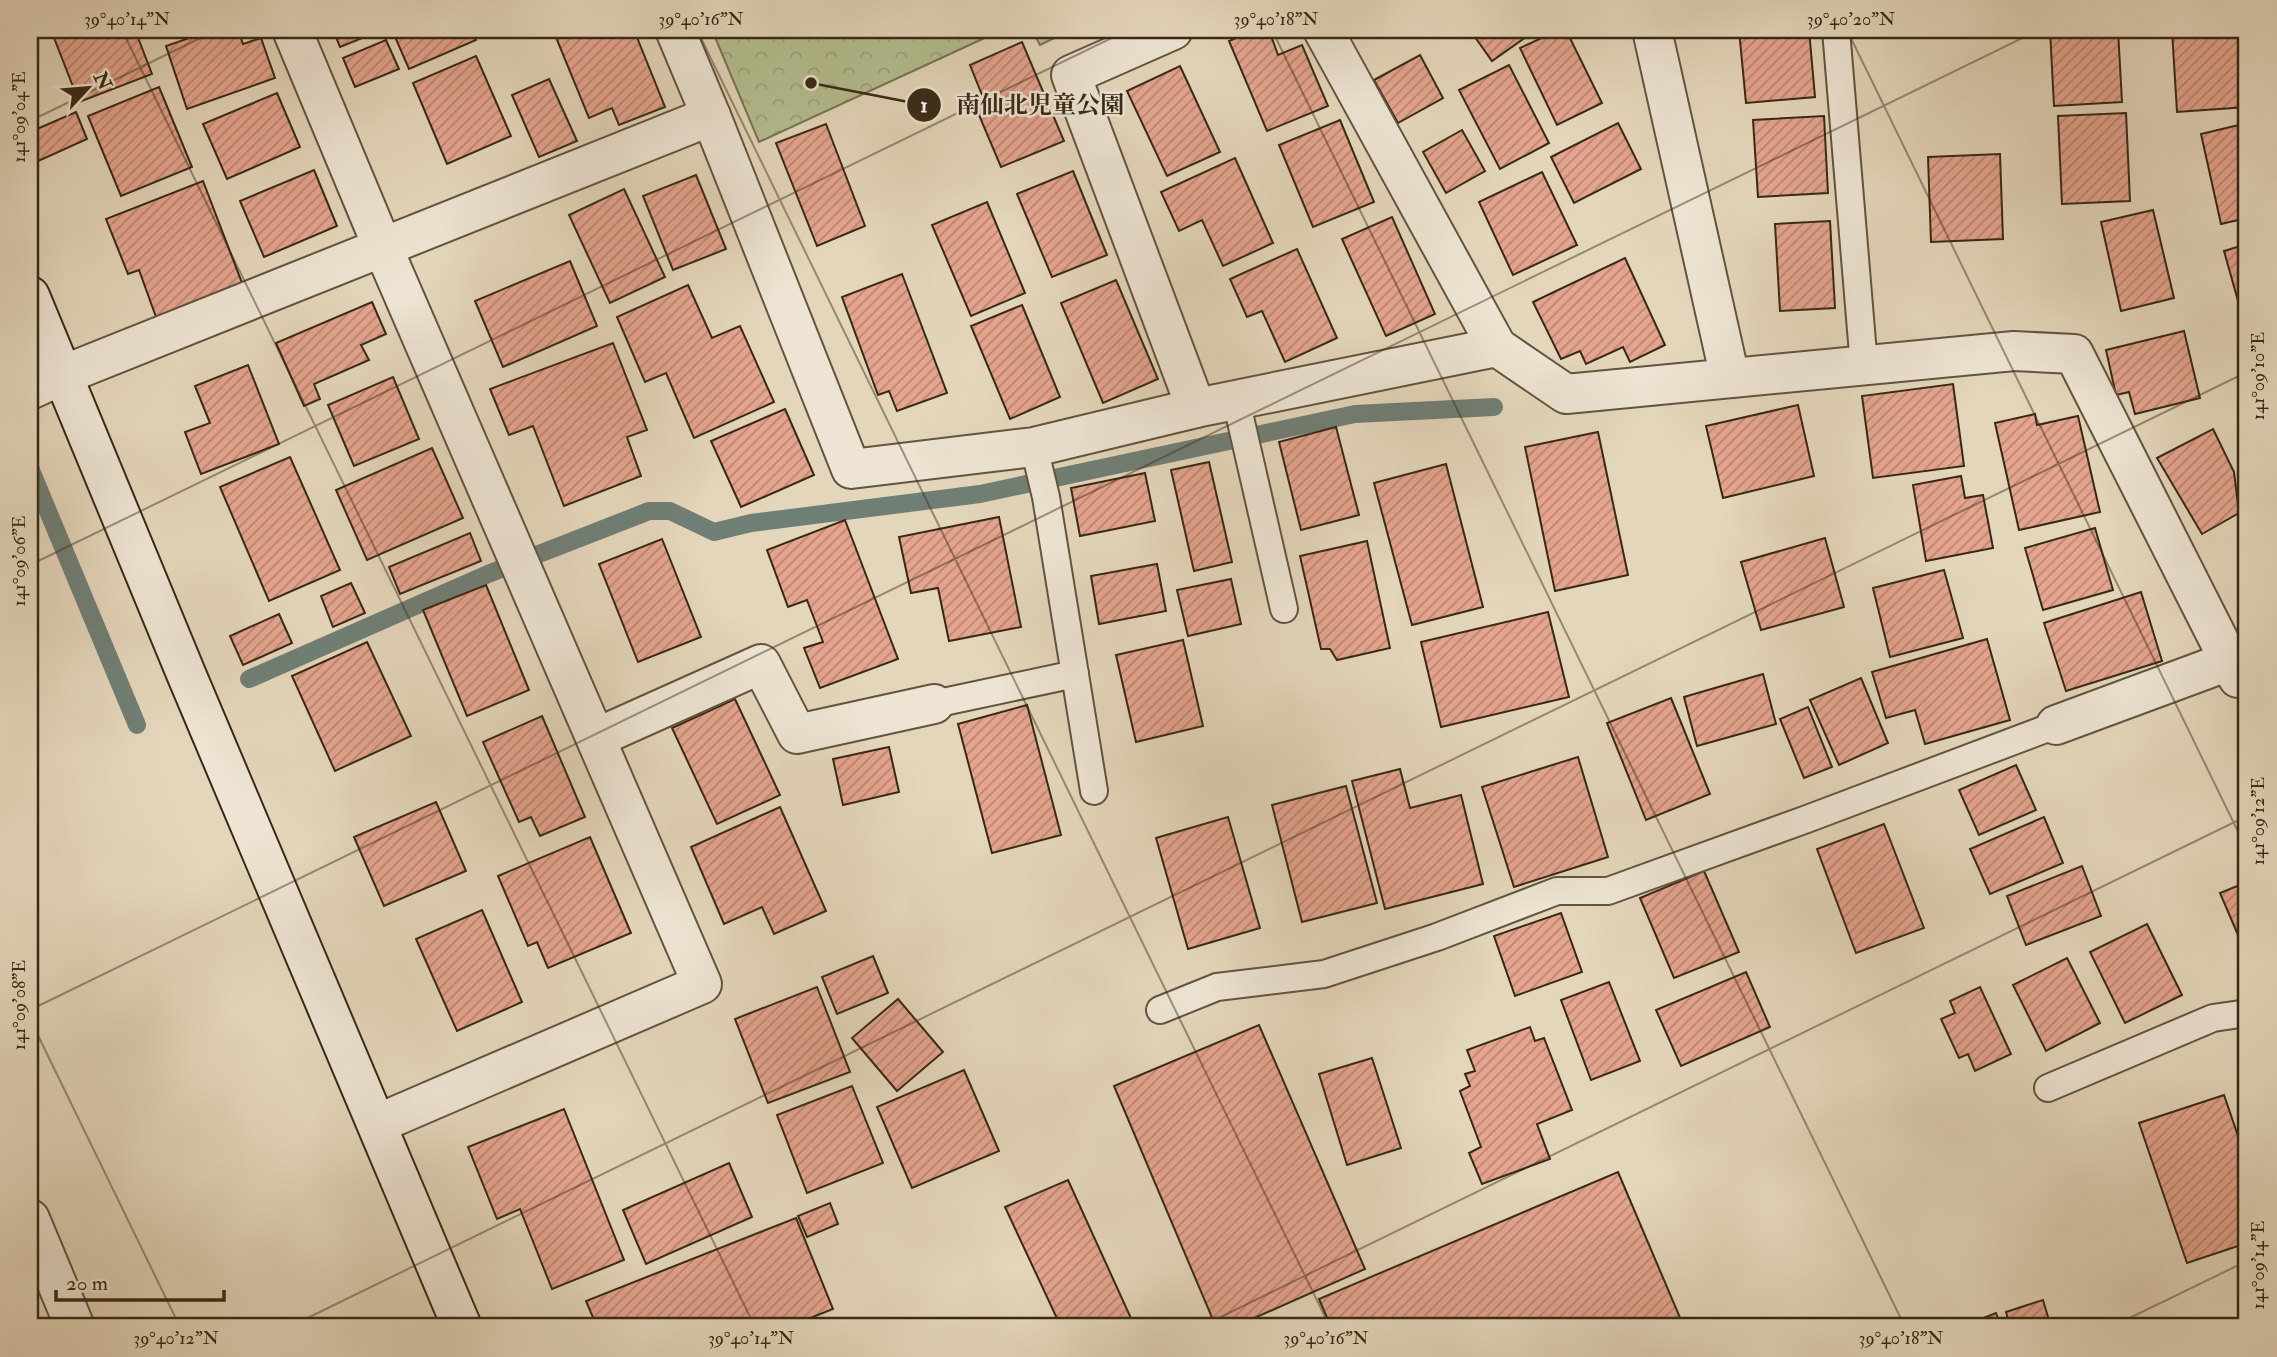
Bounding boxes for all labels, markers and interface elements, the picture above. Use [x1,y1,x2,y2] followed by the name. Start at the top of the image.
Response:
[84,8,170,31] text: 39°40'14"N
[658,8,744,31] text: 39°40'16"N
[1234,8,1318,31] text: 39°40'18"N
[1807,8,1895,31] text: 39°40'20"N
[52,52,122,122] north arrow
[87,67,117,95] text: N
[8,71,31,163] text: 141°09'04"E
[907,83,1138,128] callout: 南仙北児童公園
[956,90,1124,121] text: 南仙北児童公園
[920,92,928,119] text: 1
[2247,332,2270,420] text: 141°09'10"E
[8,515,31,607] text: 141°09'06"E
[2247,777,2270,865] text: 141°09'12"E
[8,960,31,1050] text: 141°09'08"E
[2247,1221,2270,1309] text: 141°09'14"E
[56,1259,224,1303] scale bar
[66,1270,108,1297] text: 20 m
[133,1327,219,1350] text: 39°40'12"N
[708,1327,794,1350] text: 39°40'14"N
[1283,1327,1369,1350] text: 39°40'16"N
[1859,1327,1943,1350] text: 39°40'18"N

